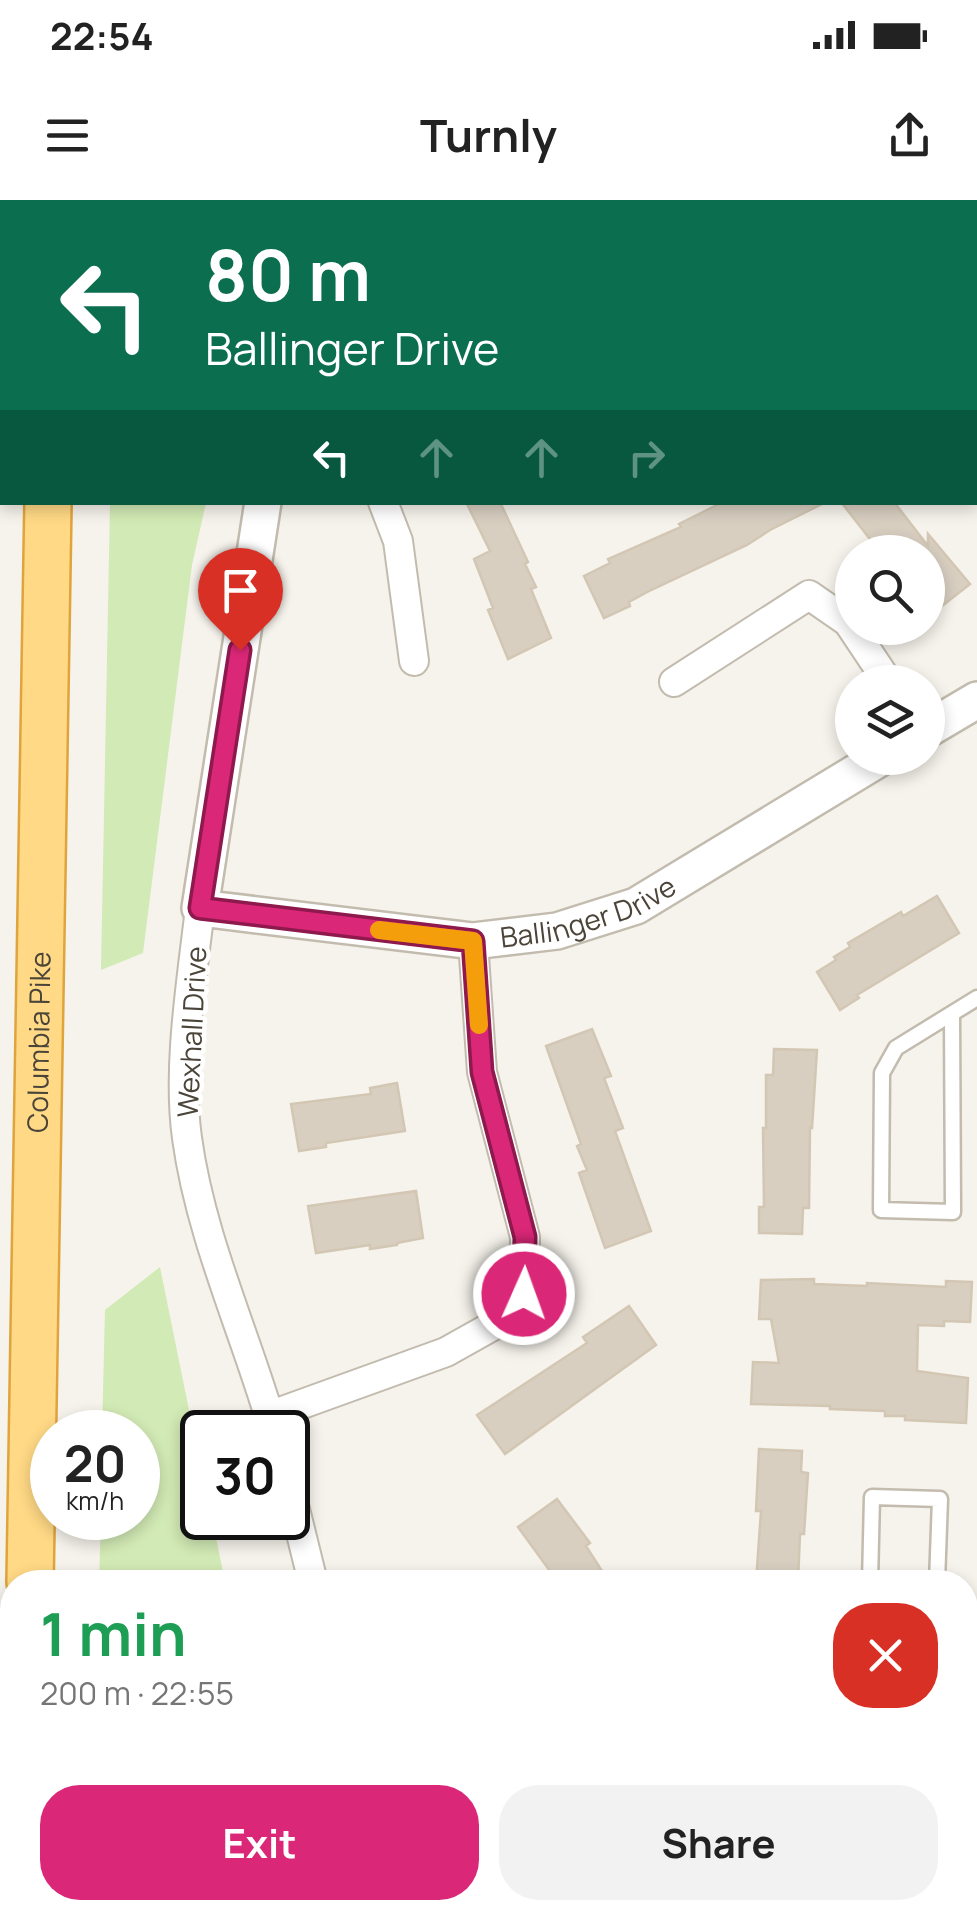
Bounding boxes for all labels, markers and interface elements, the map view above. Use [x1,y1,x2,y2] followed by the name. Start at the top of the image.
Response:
[50,9,154,61] text: 22:54
[420,104,557,166] text: Turnly
[40,108,95,163] icon: menu
[882,108,937,163] icon: share
[205,226,371,322] text: 80 m
[40,240,170,370] icon: left
[205,317,499,379] text: Ballinger Drive
[304,430,359,485] icon: left
[409,430,464,485] icon: ahead
[514,430,569,485] icon: ahead
[619,430,674,485] icon: right
[835,535,945,775] map controls
[835,535,945,645] button: search
[198,548,283,651] pin
[213,563,268,618] icon: arrive
[835,665,945,775] button: layers
[498,866,682,956] street label: Ballinger Drive
[168,945,214,1119] street label: Wexhall Drive
[17,951,59,1133] street label: Columbia Pike
[472,1242,576,1346] position arrow
[180,1410,310,1540] speed limit sign: 30
[64,1429,126,1497] text: 20
[66,1483,124,1518] text: km/h
[40,1592,187,1674] text: 1 min
[833,1603,938,1708] button: close
[40,1671,234,1715] text: 200 m · 22:55
[40,1785,479,1900] button: Exit
[499,1785,938,1900] button: Share

